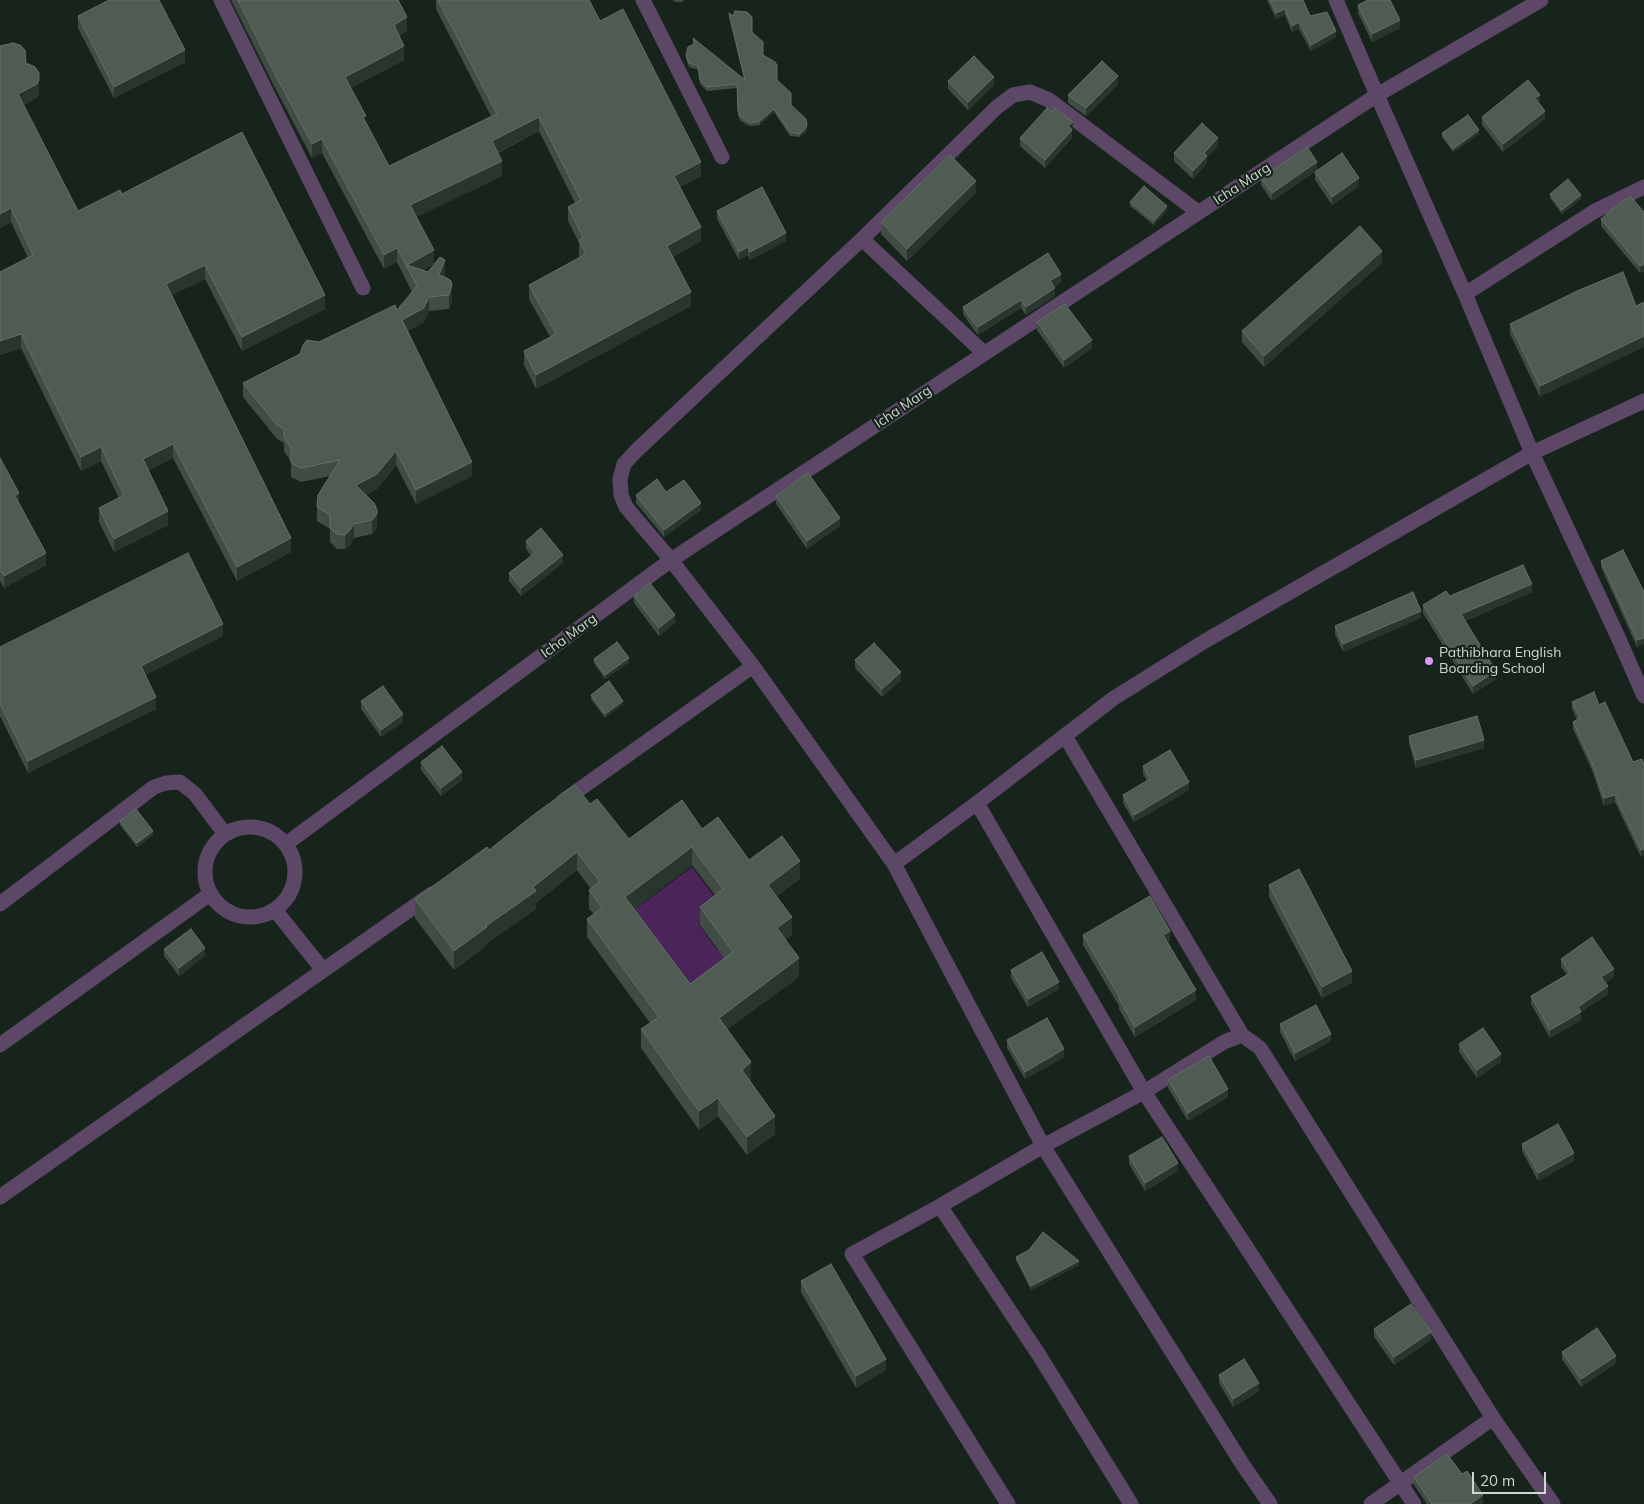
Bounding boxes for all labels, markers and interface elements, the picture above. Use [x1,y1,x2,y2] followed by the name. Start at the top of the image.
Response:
[1210,159,1274,209] street label: Icha Marg
[871,382,935,432] street label: Icha Marg
[538,610,600,662] street label: Icha Marg
[1439,645,1561,678] place label: Pathibhara English Boarding School
[1423,655,1435,667] marker: Pathibhara English Boarding School
[1474,1462,1548,1494] scale bar
[1480,1471,1515,1490] text: 20 m

